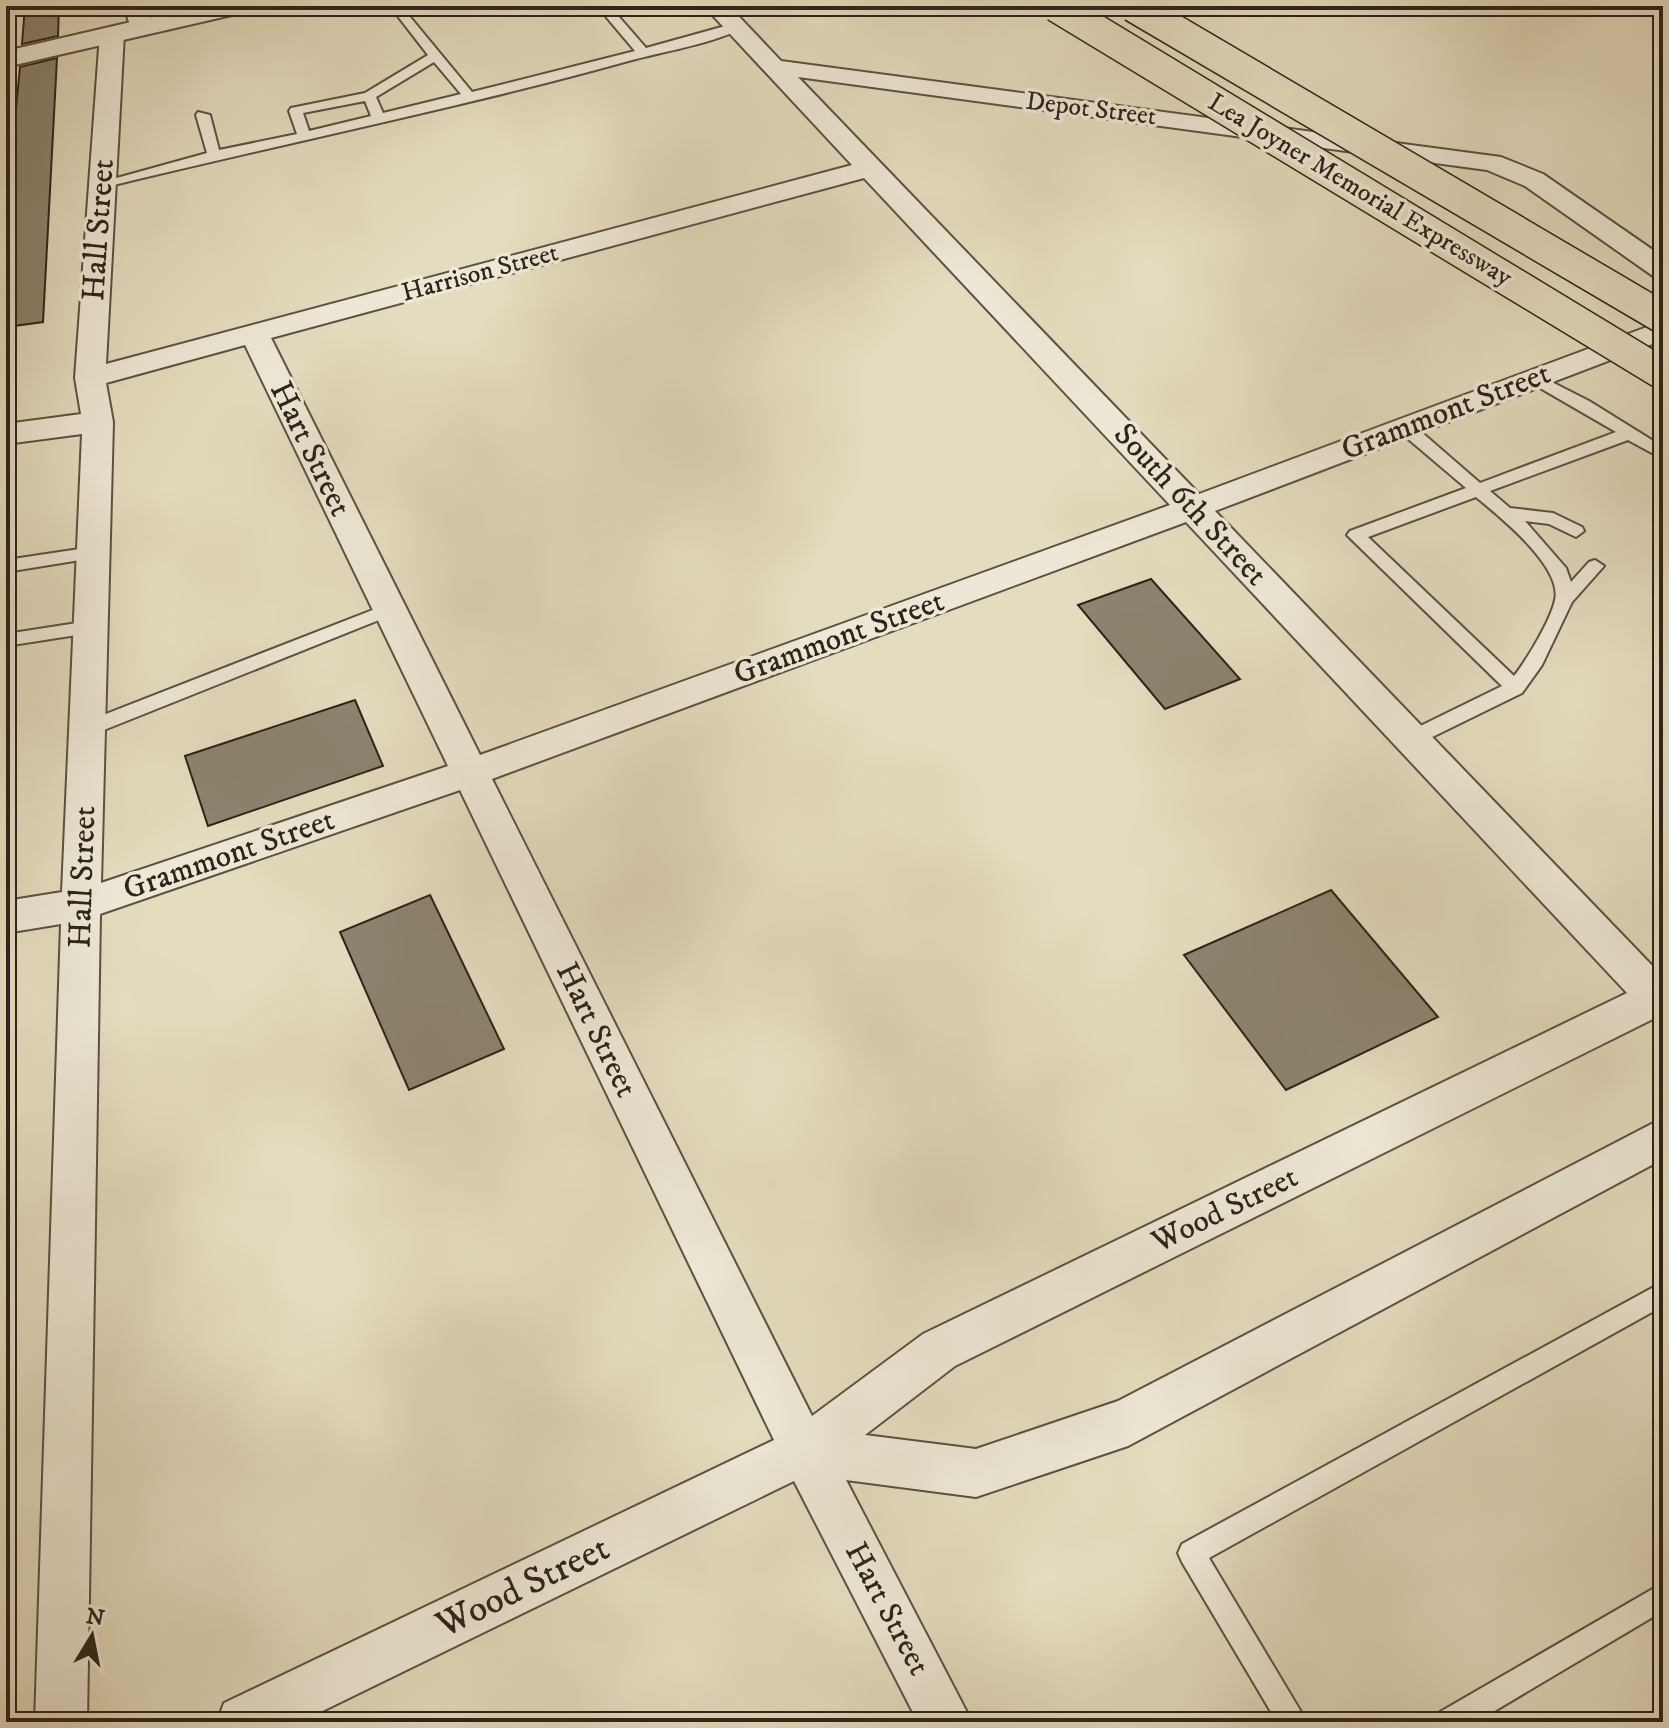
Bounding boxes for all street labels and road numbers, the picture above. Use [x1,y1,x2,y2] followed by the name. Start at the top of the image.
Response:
[1024,85,1158,133] street label: Depot Street
[1202,86,1519,294] street label: Lea Joyner Memorial Expressway
[74,158,124,302] street label: Hall Street
[398,236,562,310] street label: Harrison Street
[1336,354,1556,470] street label: Grammont Street
[260,375,360,523] street label: Hart Street
[1104,415,1276,595] street label: South 6th Street
[728,581,950,695] street label: Grammont Street
[118,800,340,910] street label: Grammont Street
[61,805,105,949] street label: Hall Street
[546,956,646,1104] street label: Hart Street
[1145,1158,1304,1263] street label: Wood Street
[428,1524,618,1650] street label: Wood Street
[835,1536,939,1682] street label: Hart Street

